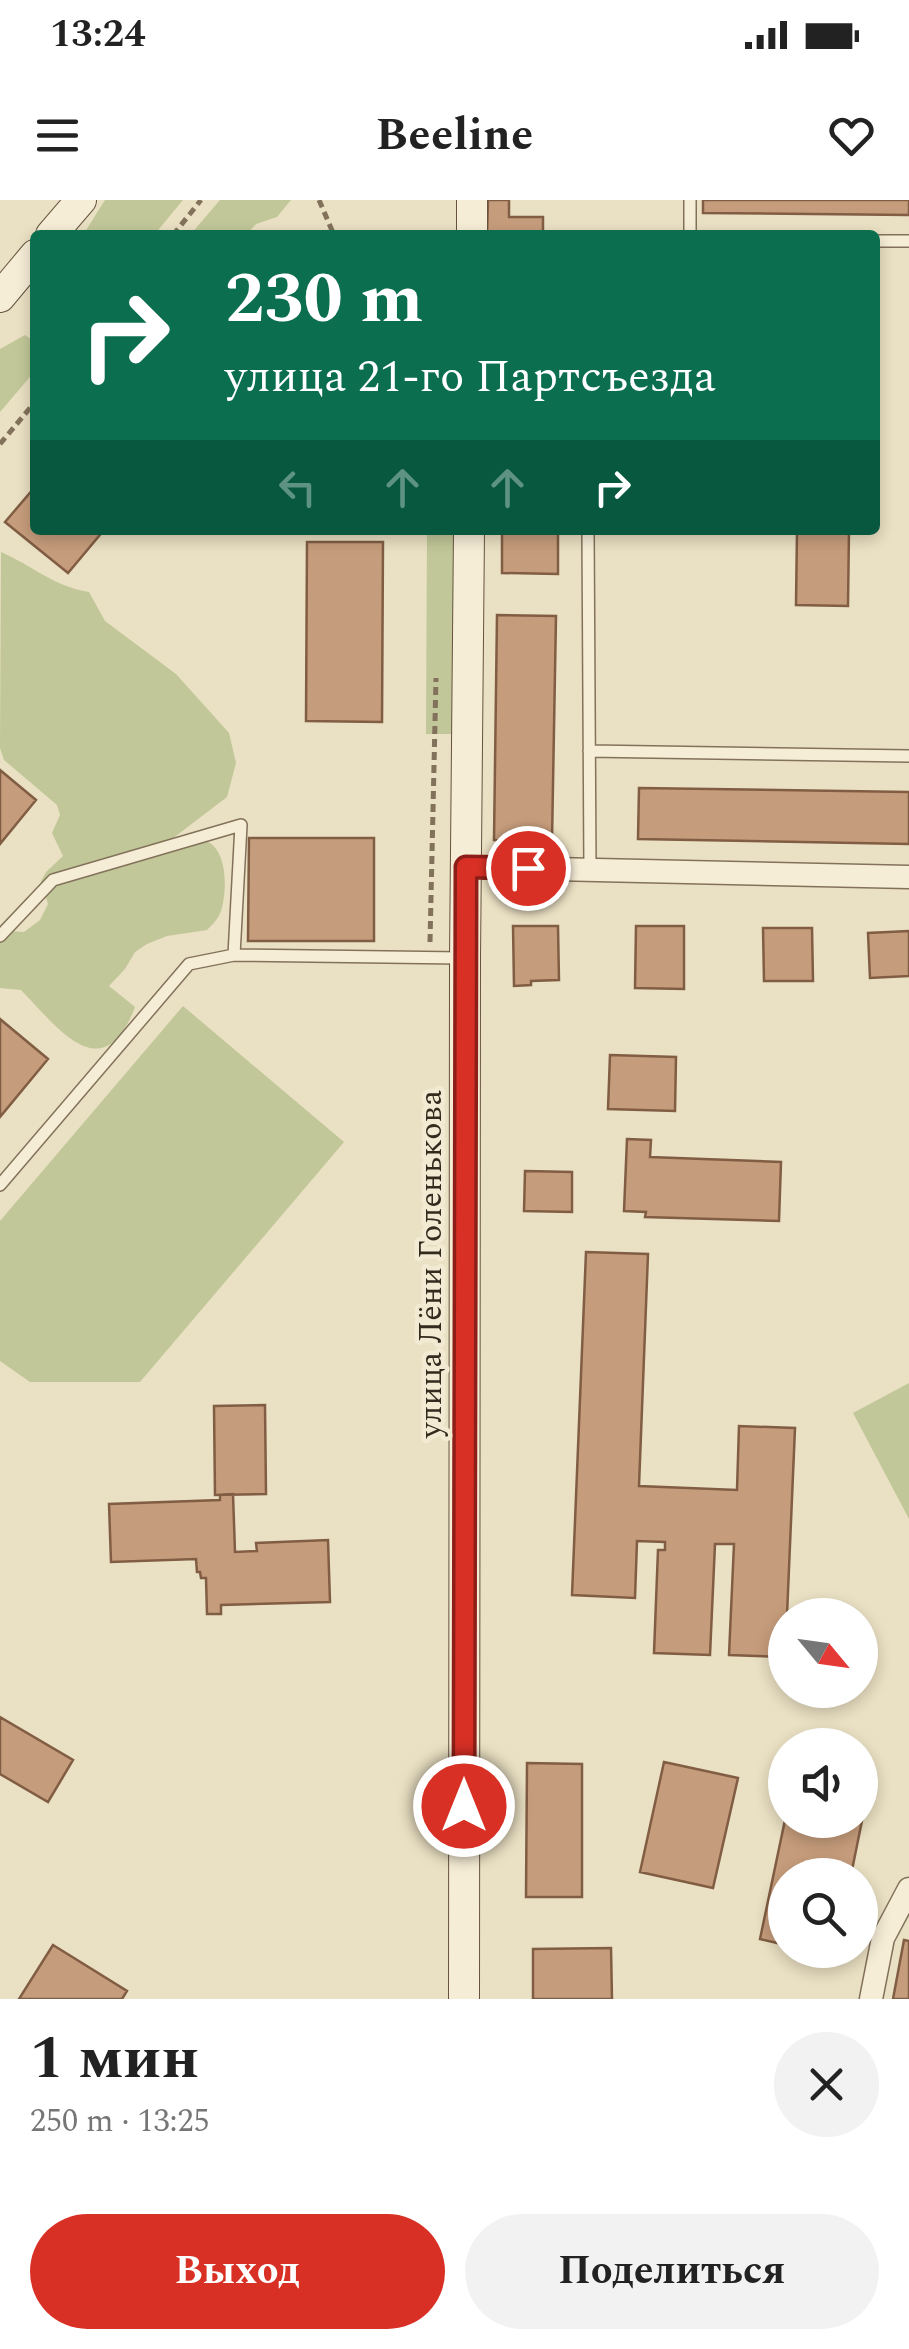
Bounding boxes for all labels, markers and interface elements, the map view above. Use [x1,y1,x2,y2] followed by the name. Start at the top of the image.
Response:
[50,6,145,64] text: 13:24
[376,101,533,170] text: Beeline
[30,108,85,163] icon: menu
[824,108,879,163] icon: heart
[225,247,423,353] text: 230 m
[60,270,190,400] icon: right
[225,343,716,412] text: улица 21-го Партсъезда
[270,460,325,515] icon: left
[375,460,430,515] icon: ahead
[480,460,535,515] icon: ahead
[585,460,640,515] icon: right
[486,826,571,911] pin
[501,841,556,896] icon: arrive
[407,1090,456,1439] street label: улица Лёни Голенькова
[768,1598,878,1708] north arrow
[768,1598,878,1968] map controls
[768,1728,878,1838] button: sound
[412,1754,516,1858] position arrow
[768,1858,878,1968] button: search
[30,2013,199,2105] text: 1 мин
[774,2032,879,2137] button: close
[30,2097,210,2146] text: 250 m · 13:25
[30,2214,445,2329] button: Выход
[465,2214,879,2329] button: Поделиться

